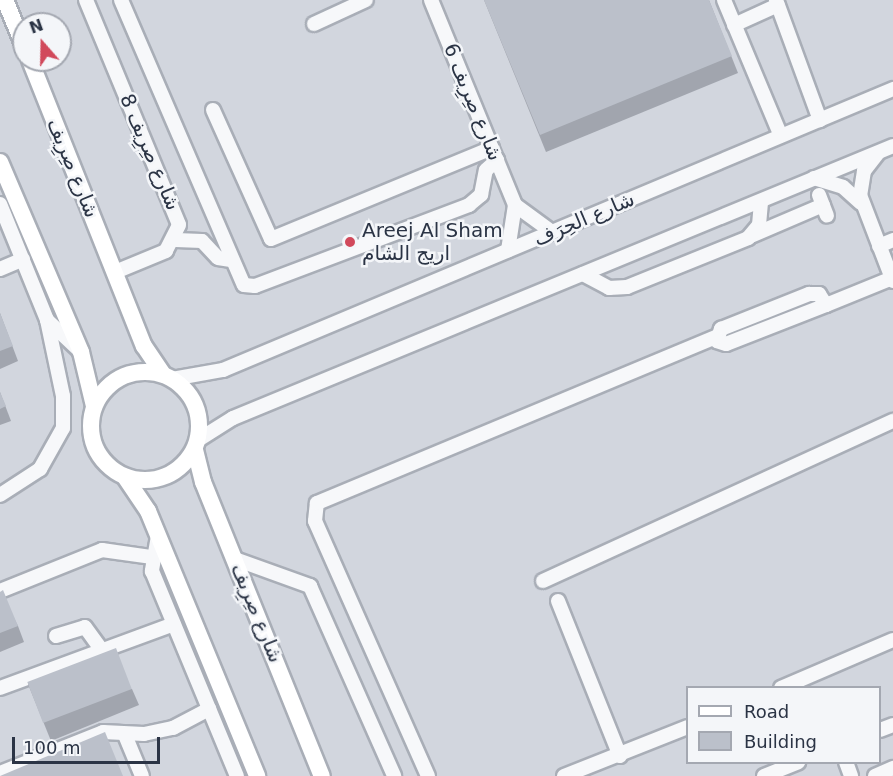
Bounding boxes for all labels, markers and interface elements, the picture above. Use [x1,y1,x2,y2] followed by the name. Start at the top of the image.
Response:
[12,12,72,72] north arrow
[27,15,46,38] text: N
[439,40,507,164] street label: شارع صِرِيف 6
[115,90,185,214] street label: شارع صِرِيف 8
[42,115,104,221] street label: شارع صِرِيف
[530,187,638,251] street label: شارع الحِرَف
[362,219,503,266] place label: Areej Al Sham اريج الشام
[343,235,357,249] marker: Areej Al Sham اريج الشام
[226,560,288,666] street label: شارع صِرِيف
[686,686,881,764] legend
[744,701,789,722] text: Road
[15,725,164,763] scale bar
[744,731,817,752] text: Building
[23,737,81,758] text: 100 m

